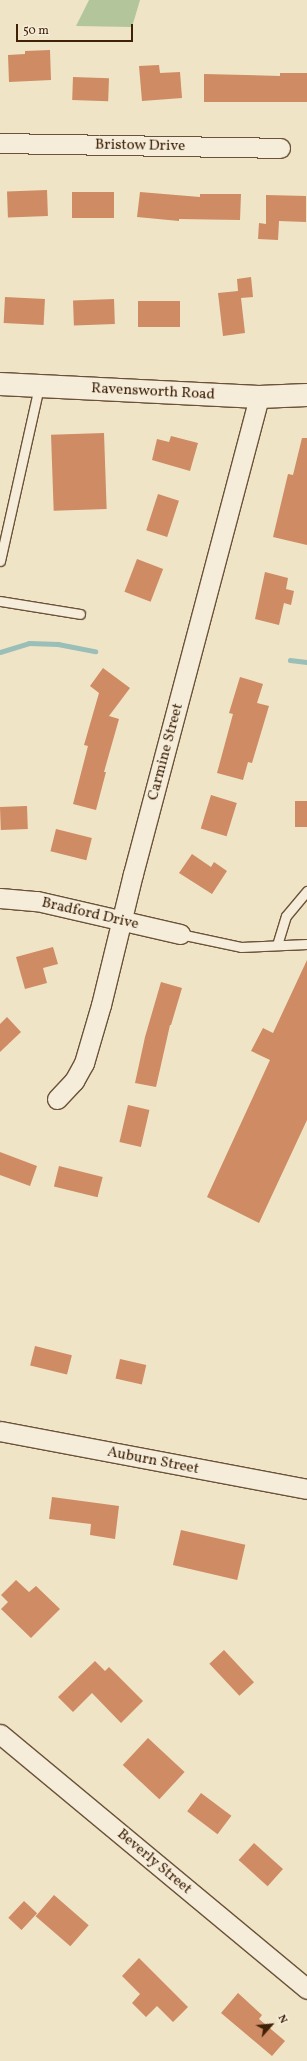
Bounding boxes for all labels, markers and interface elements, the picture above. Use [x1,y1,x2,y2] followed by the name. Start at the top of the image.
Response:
[18,16,135,42] scale bar
[23,23,49,39] text: 50 m
[94,136,186,156] street label: Bristow Drive
[91,380,215,404] street label: Ravensworth Road
[144,702,188,802] street label: Carmine Street
[40,894,140,934] street label: Bradford Drive
[106,1443,200,1479] street label: Auburn Street
[113,1825,195,1899] street label: Beverly Street
[251,2005,291,2045] north arrow
[274,2012,291,2026] text: N

